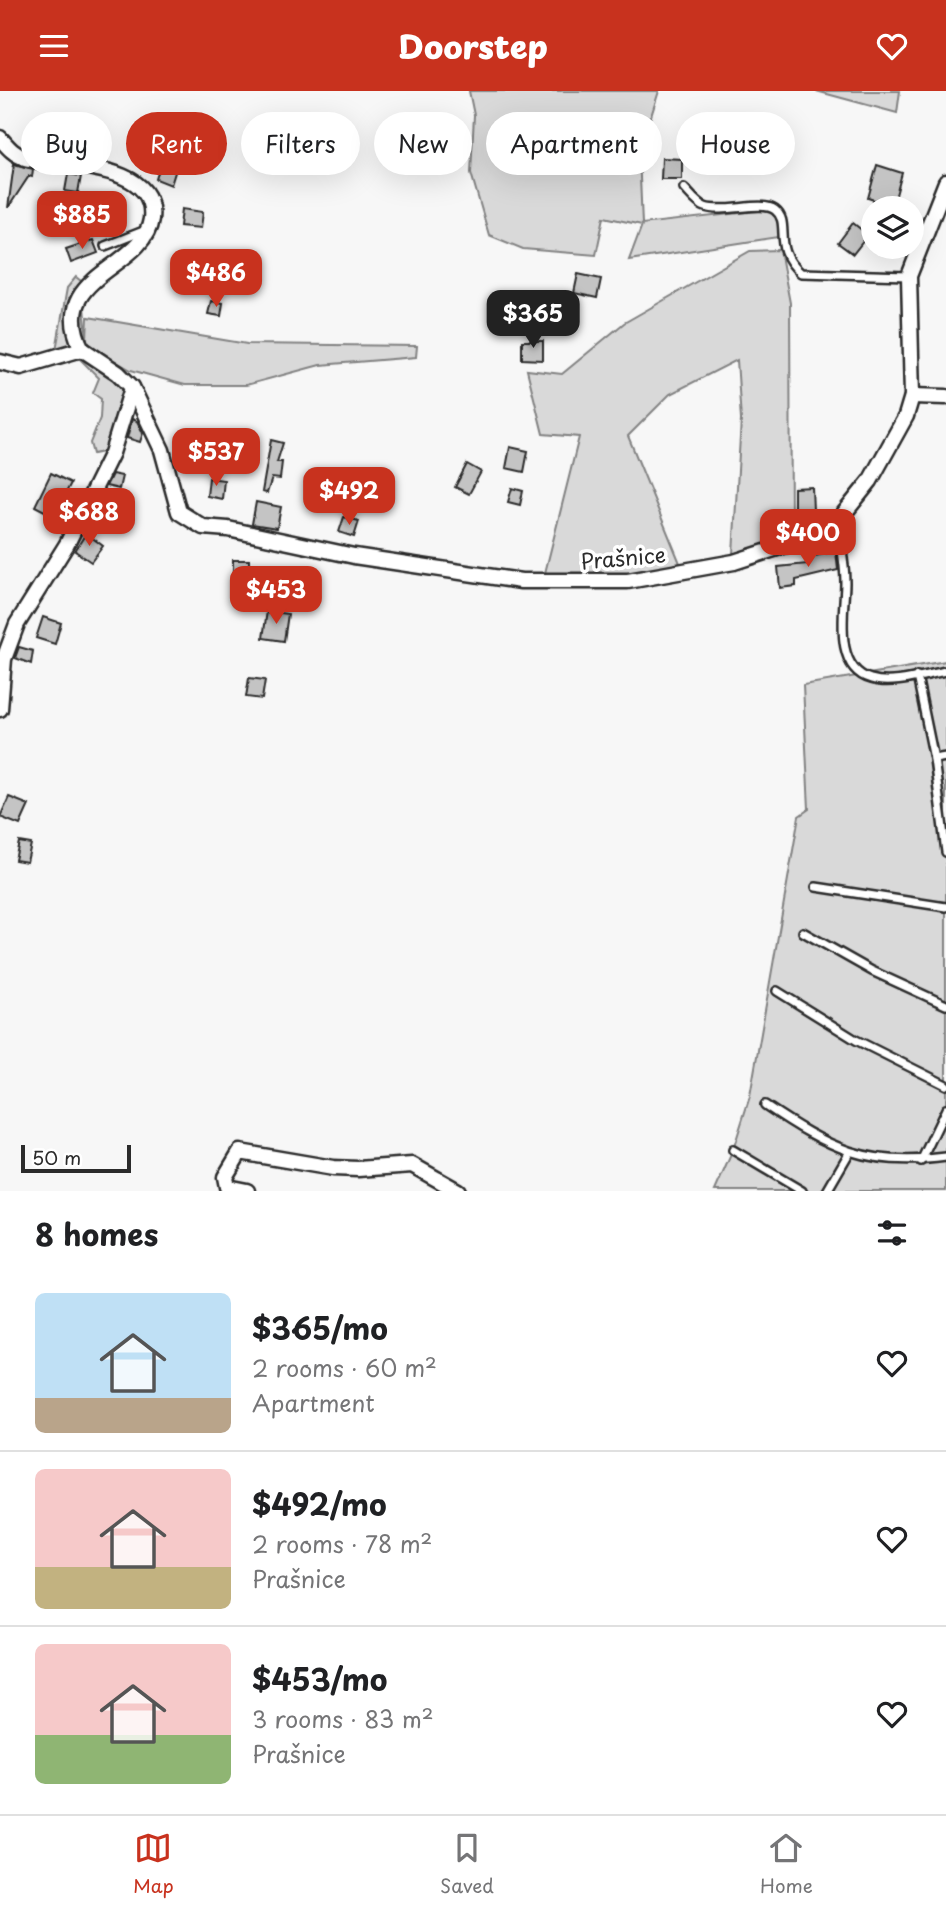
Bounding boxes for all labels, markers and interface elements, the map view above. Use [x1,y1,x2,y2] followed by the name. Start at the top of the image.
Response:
[398,22,548,70] text: Doorstep
[35,27,73,65] icon: menu
[873,27,911,65] icon: heart
[21,112,112,175] chip: Buy
[126,112,227,175] chip: Rent
[241,112,360,175] chip: Filters
[374,112,472,175] chip: New
[486,112,662,175] chip: Apartment
[676,112,795,175] chip: House
[41,191,123,251] pin: $885
[53,196,111,231] text: $885
[861,196,924,259] map controls
[861,196,924,259] button: layers
[175,249,257,309] pin: $486
[186,254,246,289] text: $486
[492,291,574,350] pin: $365
[503,295,563,330] text: $365
[175,429,257,488] pin: $537
[188,433,244,468] text: $537
[308,467,390,527] pin: $492
[319,472,379,507] text: $492
[48,489,130,548] pin: $688
[59,493,119,528] text: $688
[767,510,849,569] pin: $400
[776,514,840,549] text: $400
[579,537,667,577] street label: Prašnice
[235,567,317,626] pin: $453
[246,571,306,606] text: $453
[21,1142,131,1174] scale bar
[32,1143,81,1171] text: 50 m
[35,1211,158,1256] text: 8 homes
[873,1214,911,1252] icon: filters
[252,1305,388,1350] text: $365/mo
[91,1321,175,1405] icon: home
[873,1344,911,1382] icon: heart
[252,1350,437,1385] text: 2 rooms · 60 m²
[252,1385,375,1420] text: Apartment
[252,1481,387,1526] text: $492/mo
[91,1497,175,1581] icon: home
[873,1520,911,1558] icon: heart
[252,1526,432,1561] text: 2 rooms · 78 m²
[252,1561,346,1596] text: Prašnice
[252,1656,387,1701] text: $453/mo
[91,1672,175,1756] icon: home
[873,1695,911,1733] icon: heart
[252,1701,434,1736] text: 3 rooms · 83 m²
[252,1736,346,1771] text: Prašnice
[133,1829,174,1899] tab: Map
[440,1829,494,1899] tab: Saved
[760,1829,813,1899] tab: Home

